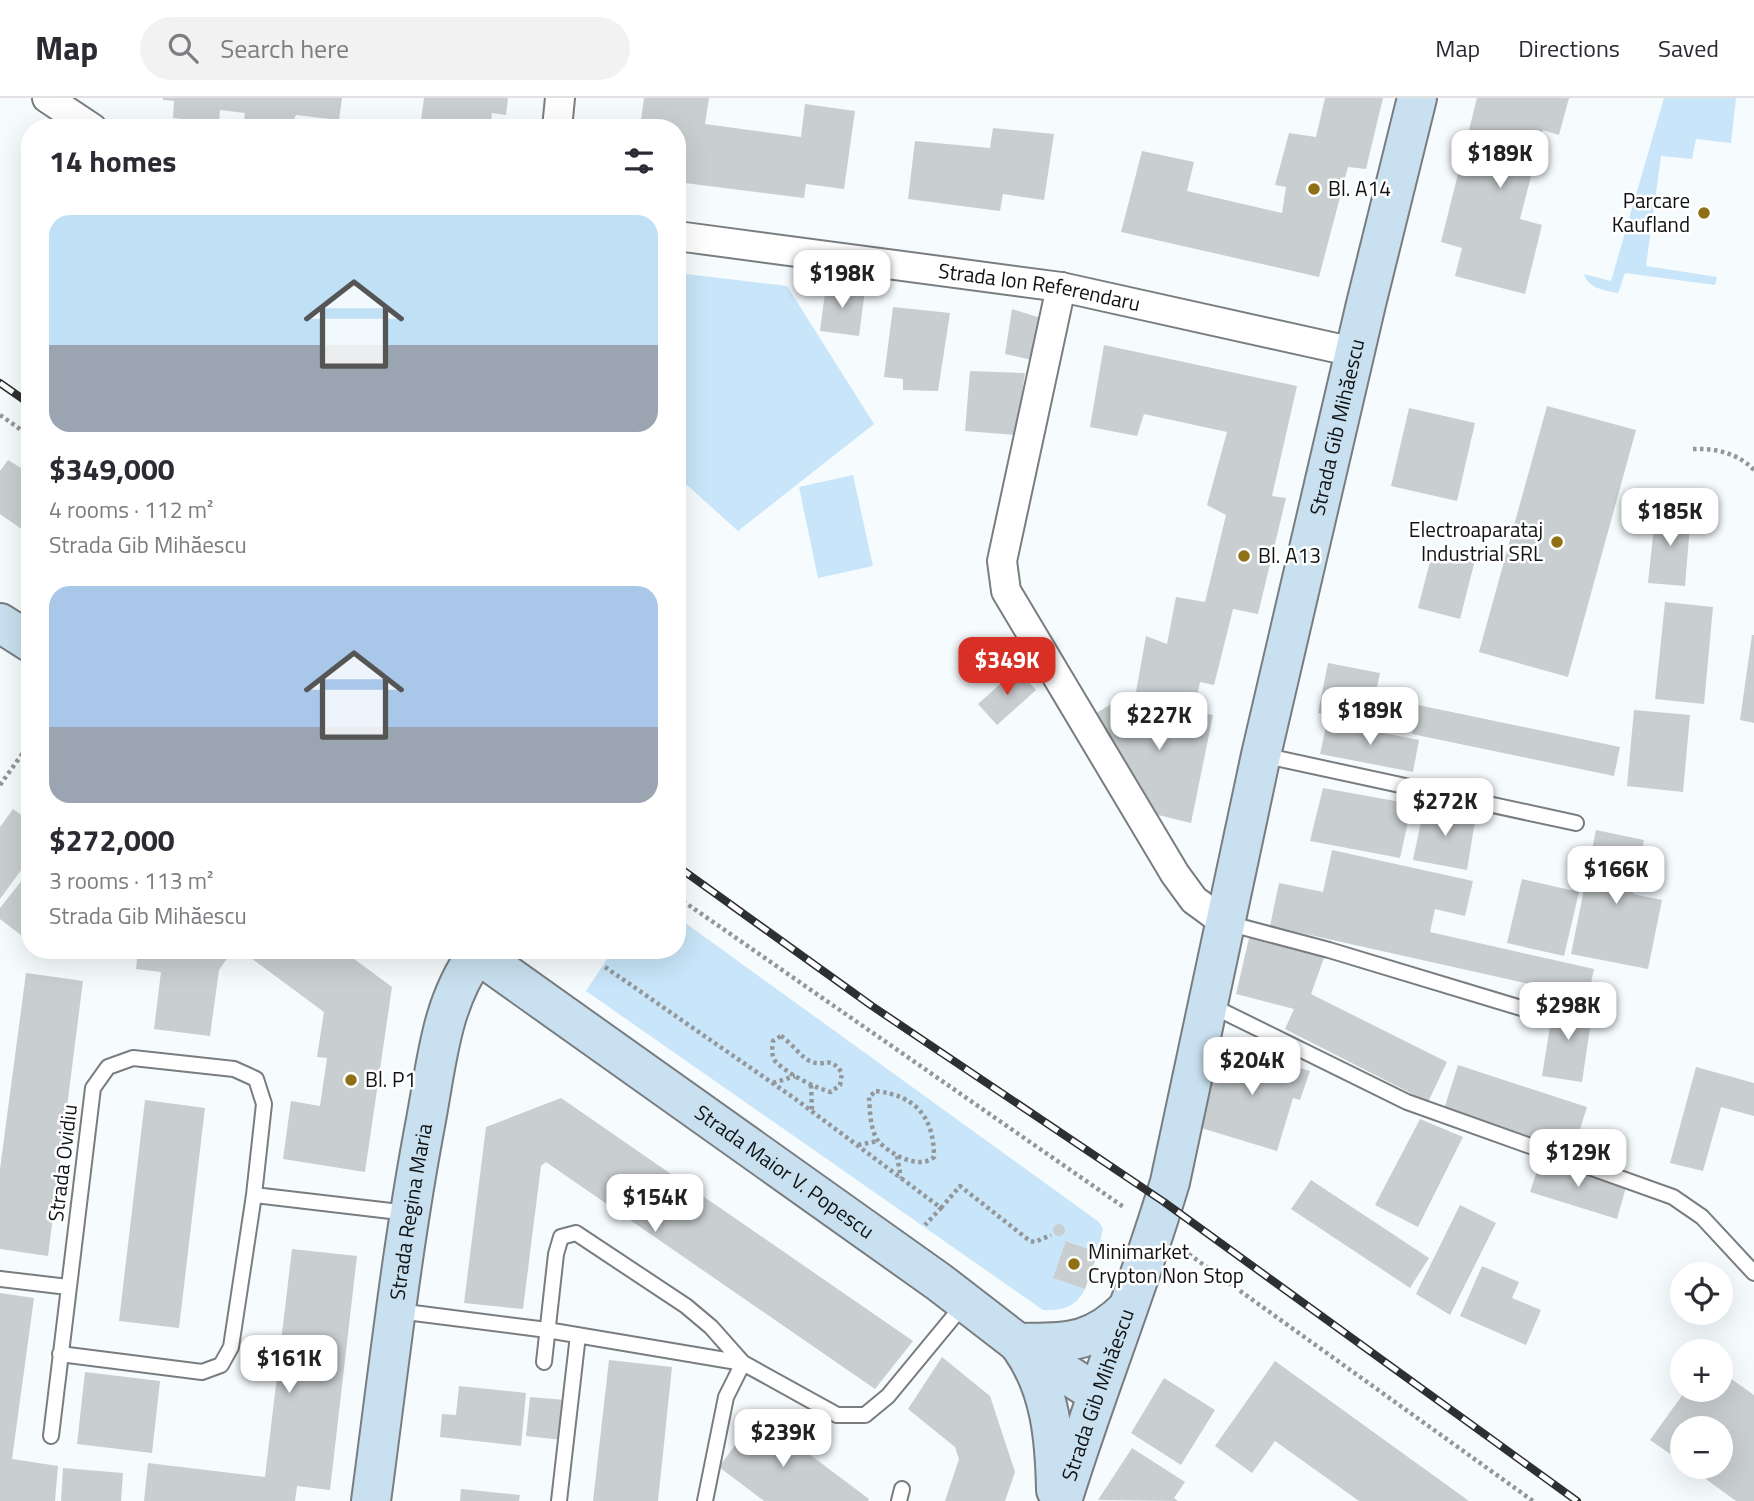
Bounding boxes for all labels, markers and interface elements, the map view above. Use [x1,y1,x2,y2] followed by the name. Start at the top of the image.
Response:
[140,17,630,80] search box
[35,23,98,73] text: Map
[164,29,202,67] icon: search
[220,29,349,68] text: Search here
[1435,30,1480,66] text: Map
[1518,30,1620,66] text: Directions
[1658,30,1719,66] text: Saved
[1451,130,1549,190] pin: $189K
[1467,135,1533,170] text: $189K
[49,138,176,184] text: 14 homes
[620,142,658,180] icon: filters
[1328,172,1391,204] place label: Bl. A14
[1306,181,1322,197] marker: Bl. A14
[1612,184,1690,240] place label: Parcare Kaufland
[1696,205,1712,221] marker: Parcare Kaufland
[793,250,891,310] pin: $198K
[936,254,1144,319] street label: Strada Ion Referendaru
[809,255,875,290] text: $198K
[291,261,417,387] icon: home
[1300,335,1372,519] street label: Strada Gib Mihăescu
[49,446,175,492] text: $349,000
[1621,489,1719,548] pin: $185K
[49,492,213,527] text: 4 rooms · 112 m²
[1637,493,1703,528] text: $185K
[1409,513,1543,569] place label: Electroaparataj Industrial SRL
[49,527,247,562] text: Strada Gib Mihăescu
[1549,534,1565,550] marker: Electroaparataj Industrial SRL
[1258,539,1321,571] place label: Bl. A13
[1236,548,1252,564] marker: Bl. A13
[291,632,417,758] icon: home
[958,638,1056,697] pin: $349K
[974,642,1040,677] text: $349K
[1321,688,1419,747] pin: $189K
[1110,692,1208,752] pin: $227K
[1337,692,1403,727] text: $189K
[1126,697,1192,732] text: $227K
[1396,778,1494,838] pin: $272K
[1412,783,1478,818] text: $272K
[49,817,175,863] text: $272,000
[1567,846,1665,906] pin: $166K
[1583,851,1649,886] text: $166K
[49,863,213,898] text: 3 rooms · 113 m²
[49,898,247,933] text: Strada Gib Mihăescu
[1519,982,1617,1042] pin: $298K
[1535,987,1601,1022] text: $298K
[1203,1038,1301,1097] pin: $204K
[1219,1042,1285,1077] text: $204K
[365,1063,416,1095] place label: Bl. P1
[343,1072,359,1088] marker: Bl. P1
[688,1096,881,1246] street label: Strada Maior V. Popescu
[39,1102,85,1223] street label: Strada Ovidiu
[380,1120,440,1302] street label: Strada Regina Maria
[1529,1130,1627,1189] pin: $129K
[1545,1134,1611,1169] text: $129K
[606,1174,704,1234] pin: $154K
[622,1179,688,1214] text: $154K
[1088,1235,1244,1291] place label: Minimarket Crypton Non Stop
[1066,1256,1082,1272] marker: Minimarket Crypton Non Stop
[1670,1262,1733,1479] map controls
[1670,1262,1733,1325] button: locate
[1052,1304,1142,1485] street label: Strada Gib Mihăescu
[240,1336,338,1395] pin: $161K
[1670,1339,1733,1402] button: +
[256,1340,322,1375] text: $161K
[734,1410,832,1469] pin: $239K
[750,1414,816,1449] text: $239K
[1670,1416,1733,1479] button: −

